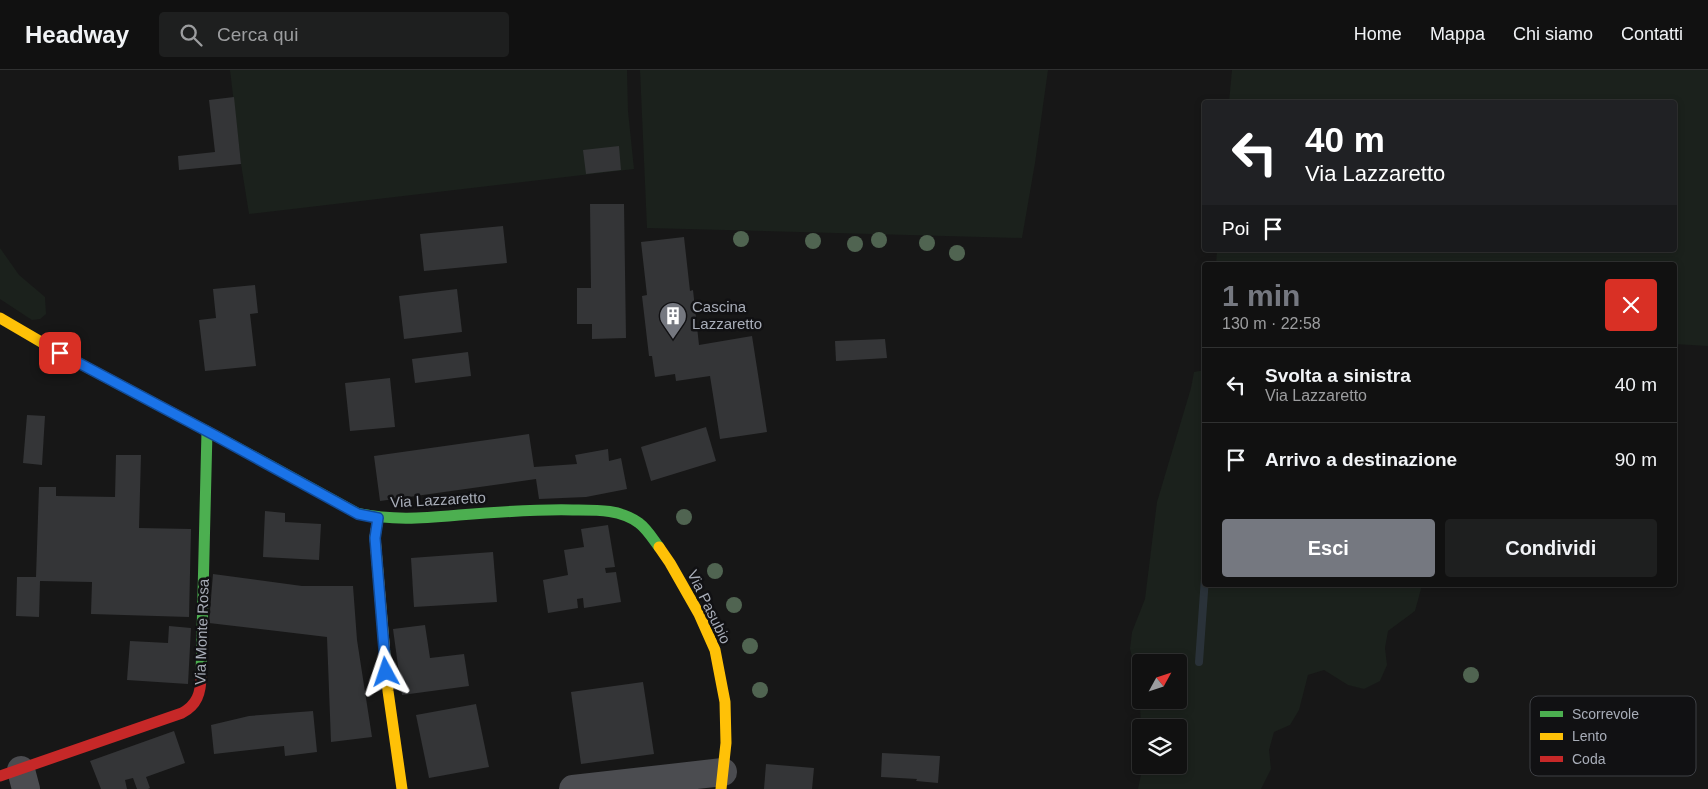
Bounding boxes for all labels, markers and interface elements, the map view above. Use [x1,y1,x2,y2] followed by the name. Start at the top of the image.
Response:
[159,12,509,57] search box
[25,21,129,48] text: Headway
[177,21,205,49] icon: search
[217,24,298,45] text: Cerca qui
[1354,24,1402,44] text: Home
[1430,24,1485,44] text: Mappa
[1513,24,1593,44] text: Chi siamo
[1621,24,1683,44] text: Contatti
[1222,120,1287,185] icon: left
[1305,120,1385,159] text: 40 m
[1305,161,1445,186] text: Via Lazzaretto
[1259,215,1287,243] icon: arrive
[1222,218,1249,239] text: Poi
[1222,279,1300,312] text: 1 min
[1605,279,1657,331] button: close
[692,298,762,332] place label: Cascina Lazzaretto
[658,301,688,340] building icon: Cascina Lazzaretto
[1222,315,1321,332] text: 130 m · 22:58
[39,332,81,374] pin
[46,339,74,367] icon: arrive
[1265,365,1411,386] text: Svolta a sinistra
[1222,371,1250,399] icon: left
[1615,374,1657,395] text: 40 m
[1265,387,1367,404] text: Via Lazzaretto
[1222,446,1250,474] icon: arrive
[1265,449,1457,470] text: Arrivo a destinazione
[1615,449,1657,470] text: 90 m
[390,489,486,510] street label: Via Lazzaretto
[1222,519,1435,577] button: Esci
[1445,519,1657,577] button: Condividi
[684,567,735,646] street label: Via Pasubio
[191,578,212,685] street label: Via Monte Rosa
[359,645,411,697] position arrow
[1132,654,1188,709] north arrow
[1132,654,1187,774] map controls
[1530,696,1696,776] legend
[1572,706,1639,722] text: Scorrevole
[1132,719,1187,774] button: layers
[1572,728,1607,744] text: Lento
[1572,751,1606,767] text: Coda

